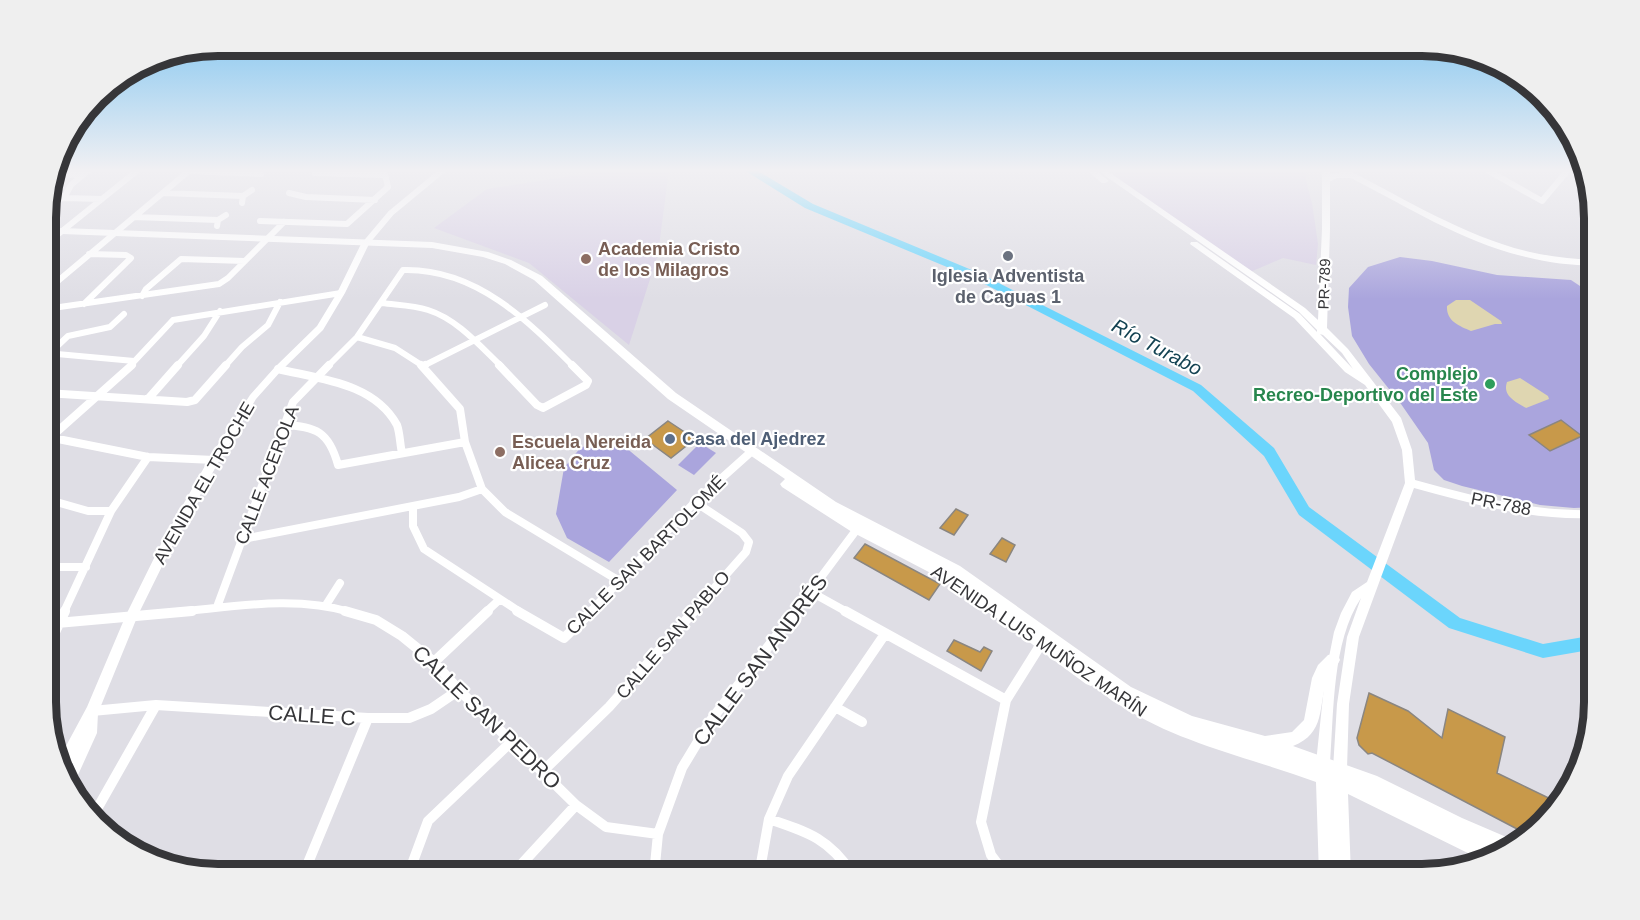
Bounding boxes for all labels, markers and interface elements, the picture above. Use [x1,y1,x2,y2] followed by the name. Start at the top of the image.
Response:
[598,239,740,280] place label: Academia Cristo de los Milagros
[1001,249,1015,263] marker: Iglesia Adventista de Caguas 1
[579,252,593,266] marker: Academia Cristo de los Milagros
[1315,258,1333,310] street label: PR-789
[932,266,1085,307] place label: Iglesia Adventista de Caguas 1
[1108,314,1206,380] water label: Río Turabo
[1253,364,1478,405] place label: Complejo Recreo-Deportivo del Este
[1483,377,1497,391] marker: Complejo Recreo-Deportivo del Este
[149,398,259,568] street label: AVENIDA EL TROCHE
[231,403,303,547] street label: CALLE ACEROLA
[682,429,825,449] place label: Casa del Ajedrez
[512,432,652,473] place label: Escuela Nereida Alicea Cruz
[663,432,677,446] marker: Casa del Ajedrez
[493,445,507,459] marker: Escuela Nereida Alicea Cruz
[562,471,730,639] street label: CALLE SAN BARTOLOMÉ
[1469,488,1533,520] street label: PR-788
[927,560,1151,721] street label: AVENIDA LUIS MUÑOZ MARÍN
[612,567,734,703] street label: CALLE SAN PABLO
[688,570,832,750] street label: CALLE SAN ANDRÉS
[408,641,566,793] street label: CALLE SAN PEDRO
[268,700,356,730] street label: CALLE C

